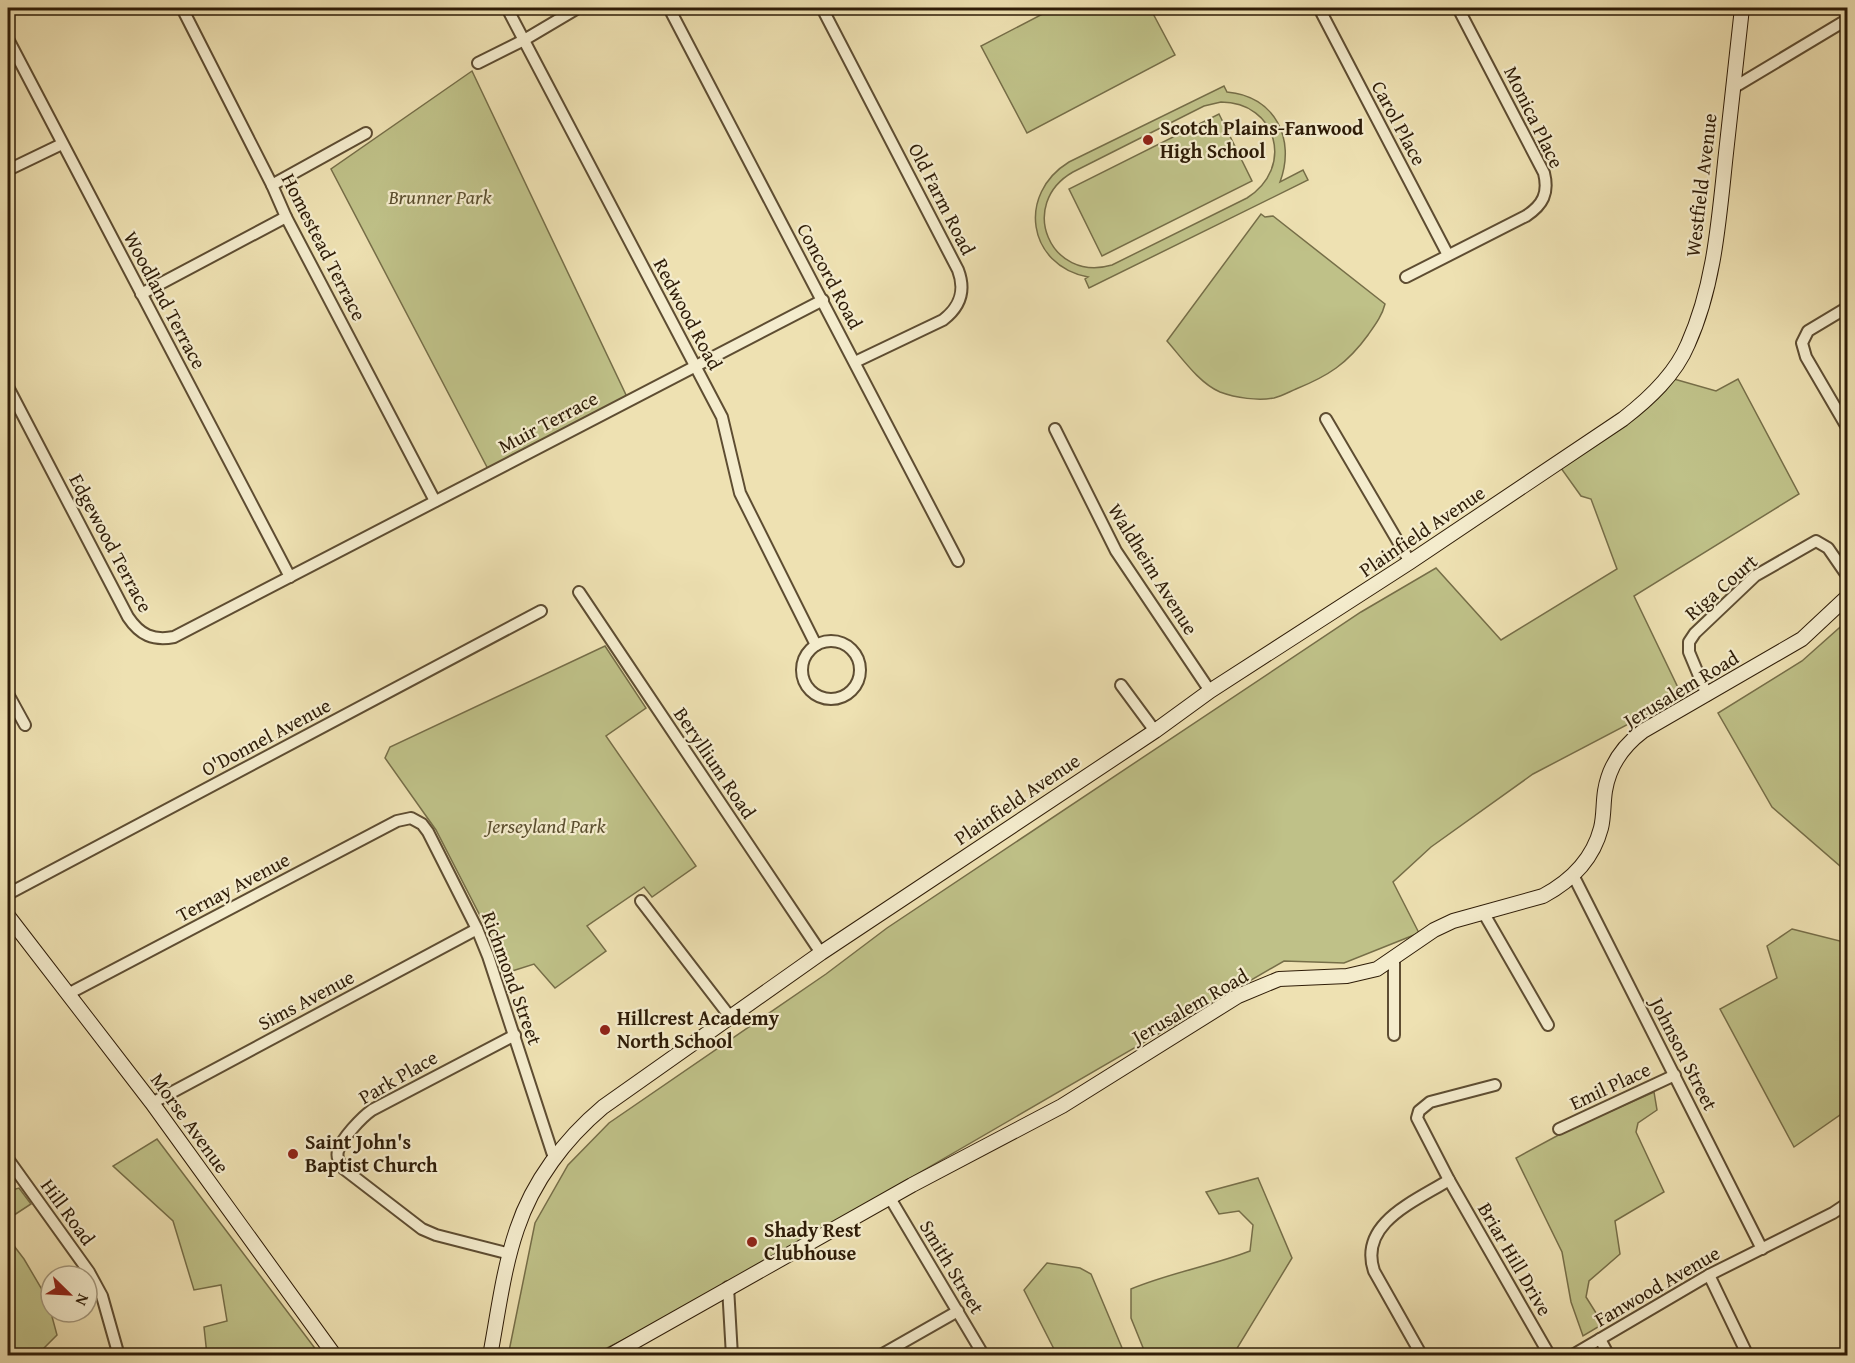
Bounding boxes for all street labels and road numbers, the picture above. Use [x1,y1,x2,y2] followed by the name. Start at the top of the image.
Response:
[1497,61,1572,173] street label: Monica Place
[1365,75,1434,170] street label: Carol Place
[1677,112,1724,258] street label: Westfield Avenue
[902,138,983,260] street label: Old Farm Road
[275,168,374,325] street label: Homestead Terrace
[790,218,871,334] street label: Concord Road
[117,226,214,374] street label: Woodland Terrace
[647,253,730,375] street label: Redwood Road
[493,383,603,460] street label: Muir Terrace
[63,468,160,617] street label: Edgewood Terrace
[1353,478,1490,583] street label: Plainfield Avenue
[1101,497,1206,640] street label: Waldheim Avenue
[1678,547,1763,626] street label: Riga Court
[1615,643,1744,736] street label: Jerusalem Road
[196,690,336,783] street label: O'Donnel Avenue
[667,701,764,825] street label: Beryllium Road
[948,746,1085,851] street label: Plainfield Avenue
[171,845,295,929] street label: Ternay Avenue
[475,907,550,1049] street label: Richmond Street
[1124,960,1253,1052] street label: Jerusalem Road
[252,962,359,1037] street label: Sims Avenue
[1642,990,1725,1115] street label: Johnson Street
[353,1042,443,1111] street label: Park Place
[1565,1054,1655,1117] street label: Emil Place
[144,1066,237,1179] street label: Morse Avenue
[34,1172,103,1251] street label: Hill Road
[1471,1197,1560,1321] street label: Briar Hill Drive
[913,1214,992,1319] street label: Smith Street
[1589,1238,1725,1333] street label: Fanwood Avenue

